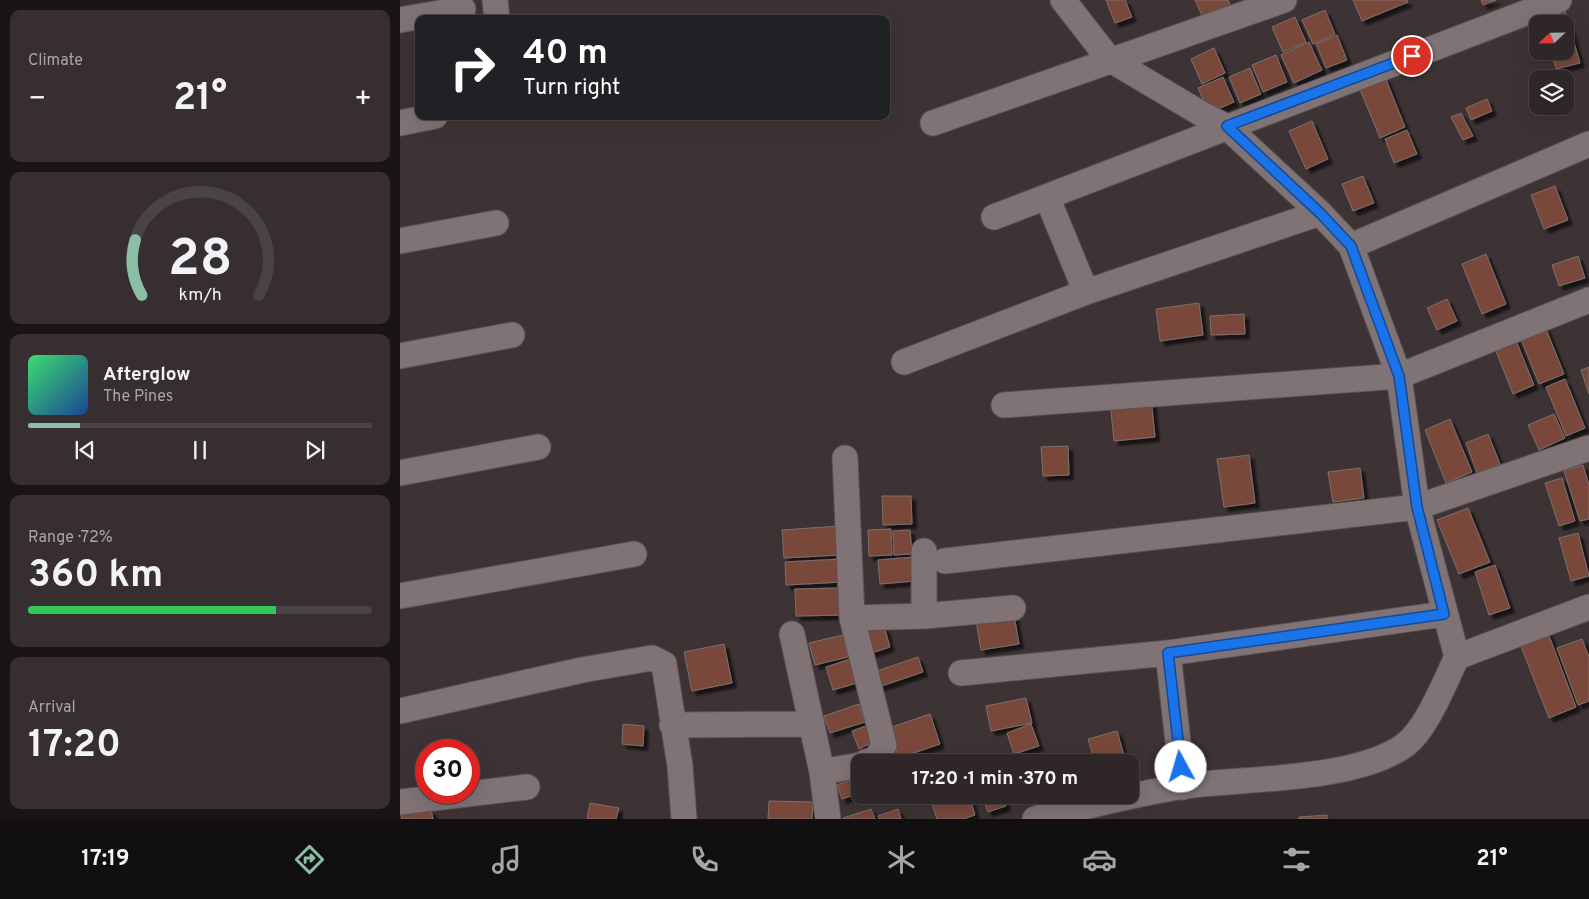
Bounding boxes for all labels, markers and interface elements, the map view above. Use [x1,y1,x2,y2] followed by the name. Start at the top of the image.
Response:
[1529,15,1574,60] north arrow
[1529,15,1574,115] map controls
[523,32,608,76] text: 40 m
[440,35,505,100] icon: right
[1391,35,1433,77] pin
[1398,42,1426,70] icon: arrive
[28,51,83,71] text: Climate
[1529,70,1574,115] button: layers
[173,75,227,124] text: 21°
[523,75,620,102] text: Turn right
[28,82,46,118] text: −
[354,82,372,118] text: +
[168,228,232,294] text: 28
[178,284,222,307] text: km/h
[103,363,191,387] text: Afterglow
[103,387,173,407] text: The Pines
[71,436,99,464] icon: previous
[186,436,214,464] icon: pause
[301,436,329,464] icon: next
[28,528,113,548] text: Range · 72%
[28,552,163,601] text: 360 km
[28,698,76,718] text: Arrival
[28,722,121,771] text: 17:20
[415,739,480,804] speed limit sign: 30
[1154,740,1206,792] position arrow
[912,767,1078,791] text: 17:20 · 1 min · 370 m
[292,842,327,877] icon: directions
[489,842,524,877] icon: music
[687,842,722,877] icon: phone
[884,842,919,877] icon: climate
[1082,842,1117,877] icon: car
[1279,842,1314,877] icon: filters
[81,846,129,873] text: 17:19
[1476,846,1508,873] text: 21°

